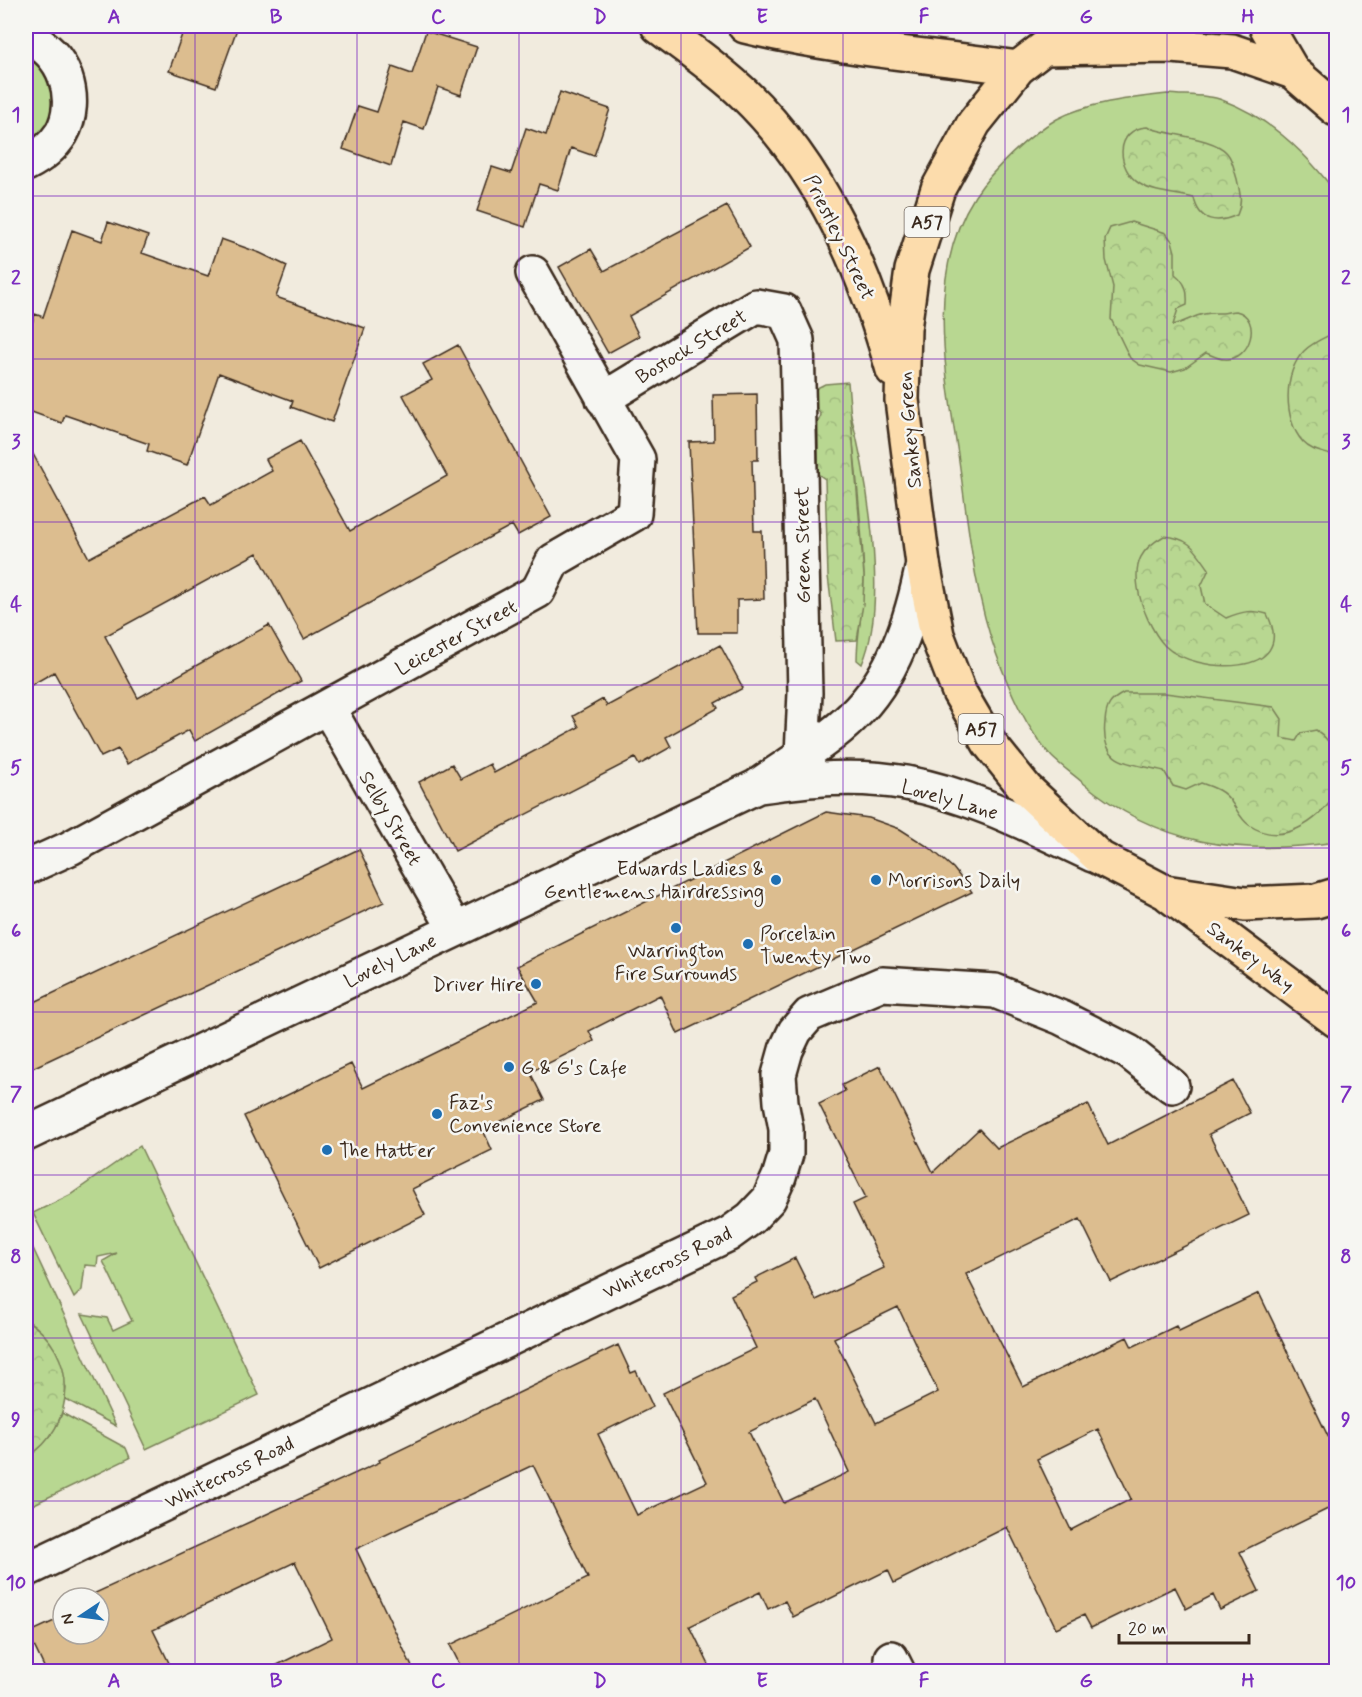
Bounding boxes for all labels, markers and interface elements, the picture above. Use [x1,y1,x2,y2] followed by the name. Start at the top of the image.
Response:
[107,4,121,31] text: A
[270,4,283,31] text: B
[431,4,446,31] text: C
[593,4,607,31] text: D
[756,4,768,31] text: E
[919,4,930,31] text: F
[1079,4,1093,31] text: G
[1241,4,1255,31] text: H
[12,102,20,129] text: 1
[1342,102,1350,129] text: 1
[797,170,881,305] street label: Priestley Street
[904,207,950,237] road number: A57
[11,265,21,292] text: 2
[1341,265,1351,292] text: 2
[631,303,753,391] street label: Bostock Street
[892,371,929,489] street label: Sankey Green
[11,429,21,456] text: 3
[1341,429,1351,456] text: 3
[789,486,818,604] street label: Green Street
[10,592,22,619] text: 4
[1340,592,1352,619] text: 4
[391,594,522,683] street label: Leicester Street
[958,714,1004,744] road number: A57
[10,755,22,782] text: 5
[1340,755,1352,782] text: 5
[352,766,428,871] street label: Selby Street
[898,774,1001,827] street label: Lovely Lane
[544,856,764,907] place label: Edwards Ladies & Gentlemens Hairdressing
[888,868,1020,895] place label: Morrisons Daily
[769,873,783,887] marker: Edwards Ladies & Gentlemens Hairdressing
[869,873,883,887] marker: Morrisons Daily
[1201,916,1299,999] street label: Sankey Way
[11,918,21,945] text: 6
[1341,918,1351,945] text: 6
[669,921,683,935] marker: Warrington Fire Surrounds
[760,921,871,971] place label: Porcelain Twenty Two
[340,927,441,995] street label: Lovely Lane
[741,937,755,951] marker: Porcelain Twenty Two
[615,938,737,988] place label: Warrington Fire Surrounds
[432,972,524,999] place label: Driver Hire
[529,977,543,991] marker: Driver Hire
[521,1055,627,1082] place label: G & G's Cafe
[502,1060,516,1074] marker: G & G's Cafe
[10,1081,22,1108] text: 7
[1340,1081,1352,1108] text: 7
[449,1090,602,1140] place label: Faz's Convenience Store
[430,1107,444,1121] marker: Faz's Convenience Store
[339,1138,435,1165] place label: The Hatter
[320,1143,334,1157] marker: The Hatter
[599,1220,737,1306] street label: Whitecross Road
[10,1244,22,1271] text: 8
[1340,1244,1352,1271] text: 8
[11,1407,21,1434] text: 9
[1341,1407,1351,1434] text: 9
[161,1430,299,1516] street label: Whitecross Road
[6,1570,26,1597] text: 10
[1336,1570,1356,1597] text: 10
[51,1586,111,1646] north arrow
[1119,1607,1250,1645] scale bar
[56,1611,79,1627] text: N
[1128,1617,1166,1641] text: 20 m
[107,1668,121,1695] text: A
[270,1668,283,1695] text: B
[431,1668,446,1695] text: C
[593,1668,607,1695] text: D
[756,1668,768,1695] text: E
[919,1668,930,1695] text: F
[1079,1668,1093,1695] text: G
[1241,1668,1255,1695] text: H

